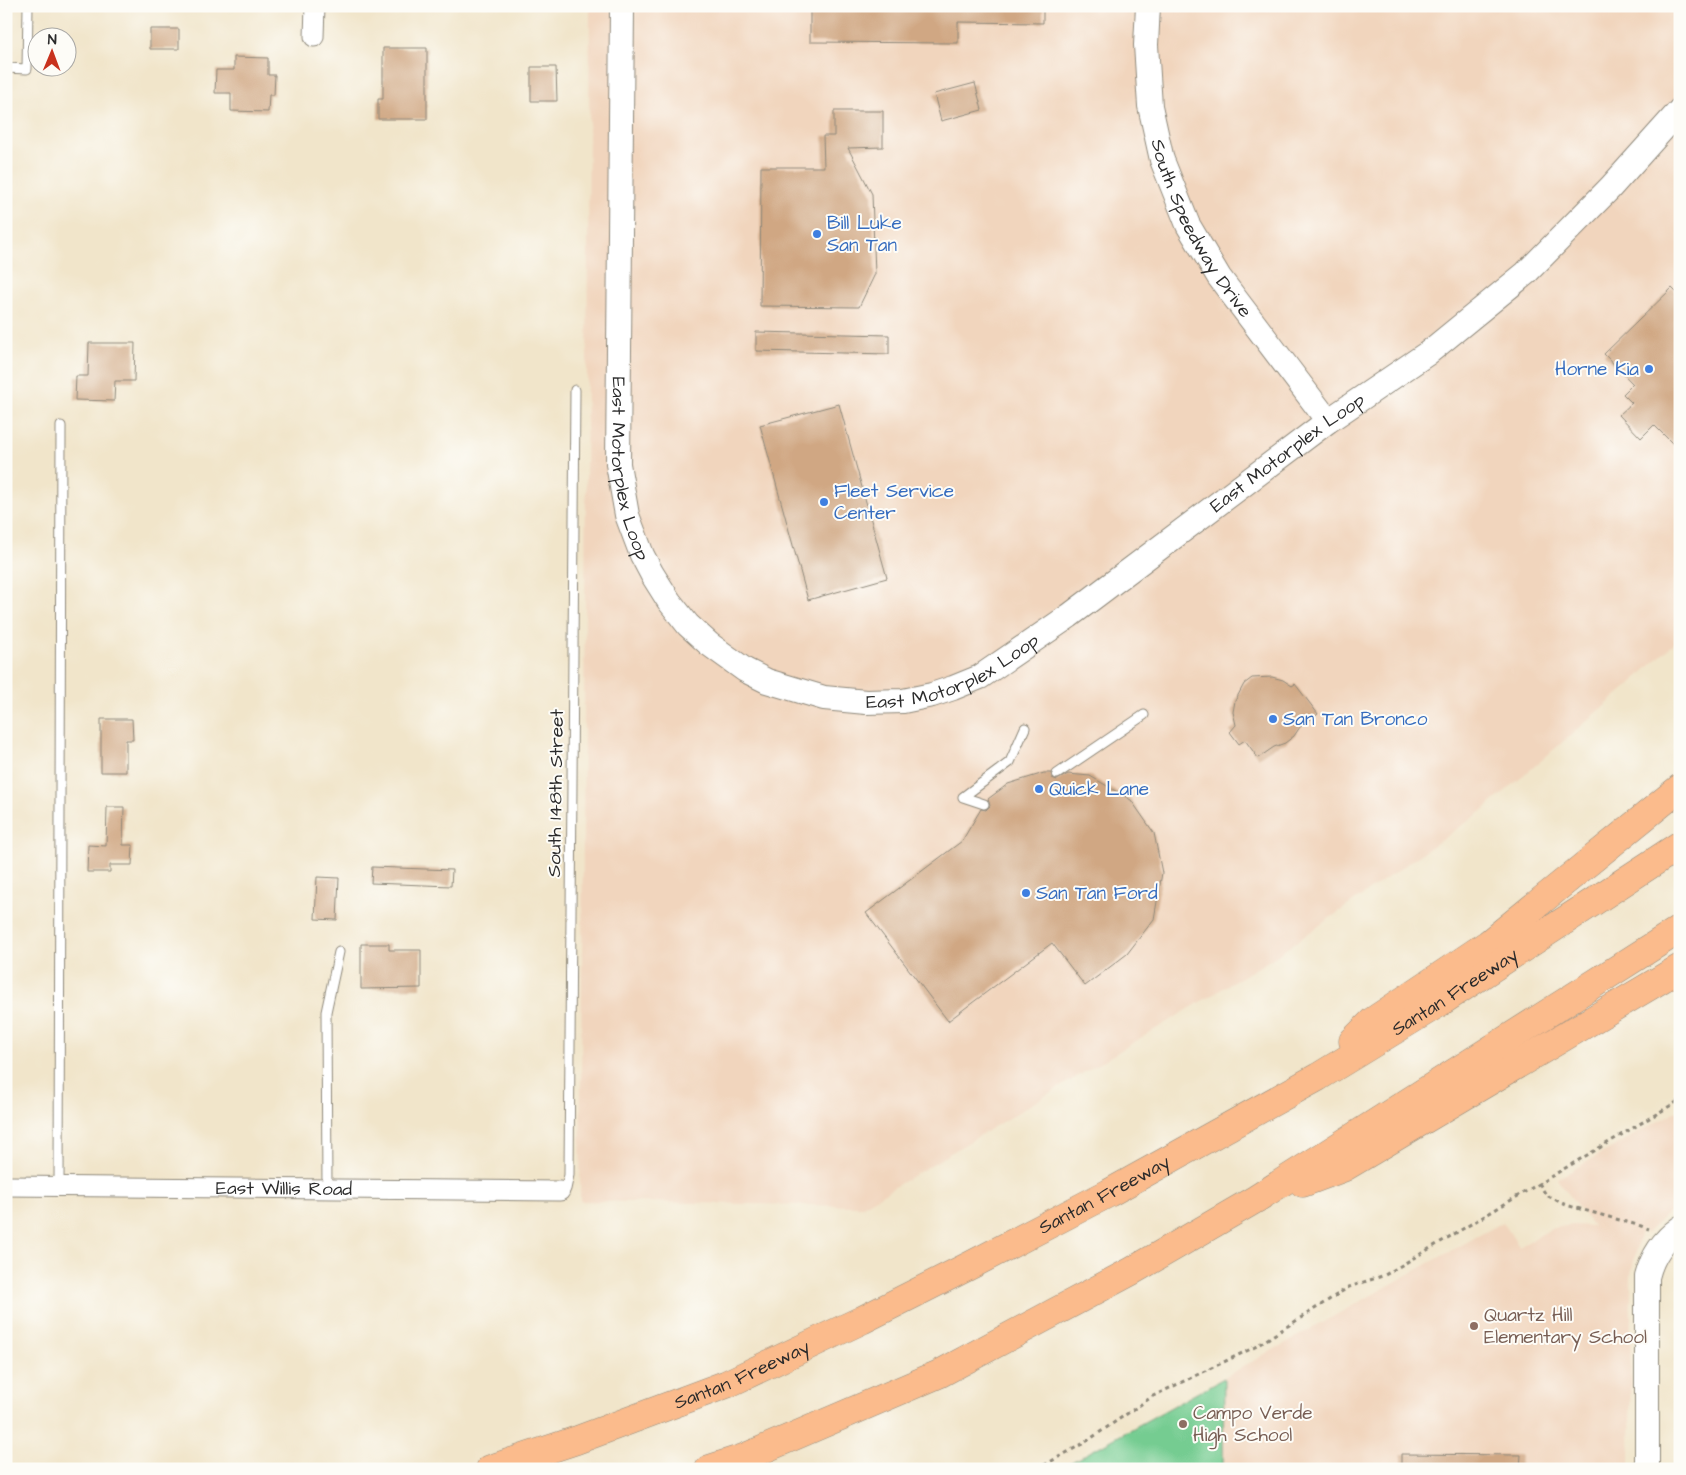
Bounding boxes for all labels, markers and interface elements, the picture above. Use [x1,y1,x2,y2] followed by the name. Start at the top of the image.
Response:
[28,28,78,78] north arrow
[48,30,57,50] text: N
[1144,136,1259,323] street label: South Speedway Drive
[827,210,902,259] place label: Bill Luke San Tan
[811,228,823,240] marker: Bill Luke San Tan
[1555,356,1639,383] place label: Horne Kia
[1643,363,1655,375] marker: Horne Kia
[604,377,656,565] street label: East Motorplex Loop
[1204,386,1370,519] street label: East Motorplex Loop
[834,478,954,527] place label: Fleet Service Center
[818,496,830,508] marker: Fleet Service Center
[866,627,1045,715] street label: East Motorplex Loop
[1283,706,1428,733] place label: San Tan Bronco
[541,708,571,877] street label: South 148th Street
[1267,713,1279,725] marker: San Tan Bronco
[1049,776,1149,803] place label: Quick Lane
[1033,783,1045,795] marker: Quick Lane
[1036,880,1158,907] place label: San Tan Ford
[1020,887,1032,899] marker: San Tan Ford
[1386,941,1524,1042] street label: Santan Freeway
[1034,1148,1176,1241] street label: Santan Freeway
[216,1174,352,1203] street label: East Willis Road
[1484,1302,1647,1352] place label: Quartz Hill Elementary School
[1468,1320,1480,1332] marker: Quartz Hill Elementary School
[670,1333,815,1416] street label: Santan Freeway
[1193,1400,1312,1450] place label: Campo Verde High School
[1177,1418,1189,1430] marker: Campo Verde High School

